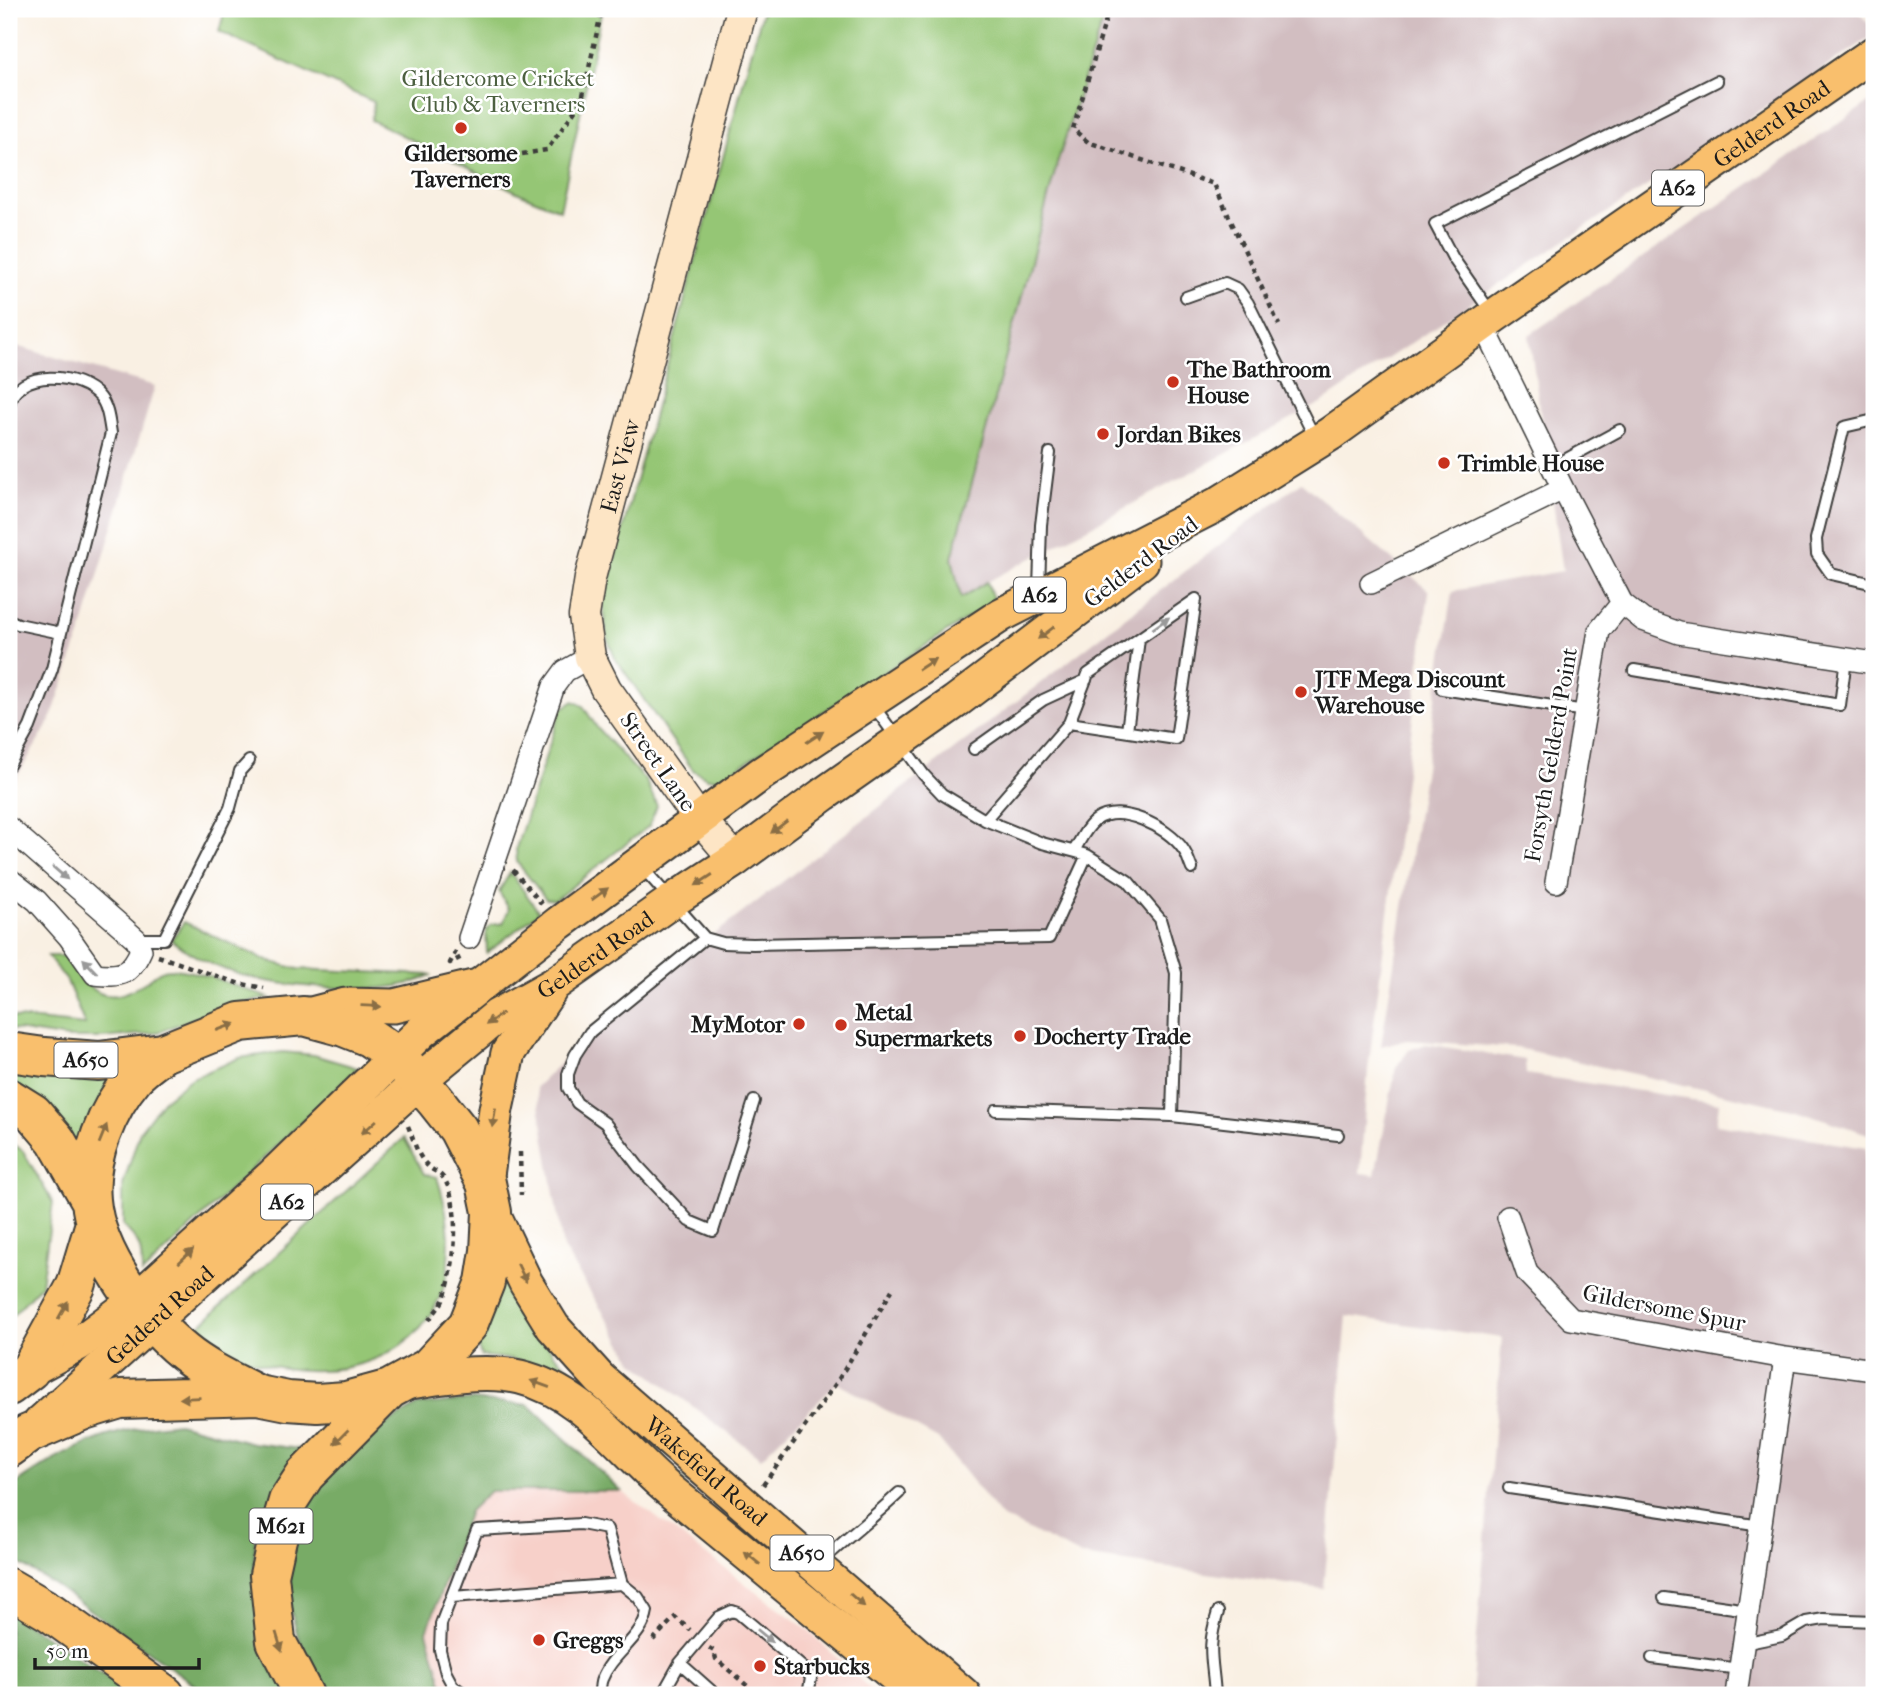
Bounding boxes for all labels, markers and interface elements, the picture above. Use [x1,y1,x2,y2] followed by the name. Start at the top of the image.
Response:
[402,65,594,118] park label: Gildercome Cricket Club & Taverners
[1708,74,1836,174] street label: Gelderd Road
[453,120,469,136] marker: Gildersome Taverners
[404,140,518,193] place label: Gildersome Taverners
[1652,170,1704,206] road number: A62
[1186,356,1332,409] place label: The Bathroom House
[1165,374,1181,390] marker: The Bathroom House
[594,415,646,516] street label: East View
[1115,421,1241,448] place label: Jordan Bikes
[1095,426,1111,442] marker: Jordan Bikes
[1457,450,1605,477] place label: Trimble House
[1436,455,1452,471] marker: Trimble House
[1079,510,1204,614] street label: Gelderd Road
[1014,578,1066,612] road number: A62
[1152,616,1170,630] one-way arrow
[1037,625,1055,639] one-way arrow
[1519,645,1583,865] street label: Forsyth Gelderd Point
[918,657,936,671] one-way arrow
[1313,666,1506,719] place label: JTF Mega Discount Warehouse
[1293,684,1309,700] marker: JTF Mega Discount Warehouse
[614,707,702,817] street label: Street Lane
[806,731,825,744] one-way arrow
[770,820,789,834] one-way arrow
[51,865,69,881] one-way arrow
[694,874,713,887] one-way arrow
[590,886,608,901] one-way arrow
[532,905,659,1005] street label: Gelderd Road
[81,957,98,974] one-way arrow
[855,999,993,1052] place label: Metal Supermarkets
[360,1001,382,1012] one-way arrow
[691,1011,786,1038] place label: MyMotor
[485,1012,503,1026] one-way arrow
[791,1016,807,1032] marker: MyMotor
[833,1017,849,1033] marker: Metal Supermarkets
[215,1021,236,1032] one-way arrow
[1034,1023,1192,1050] place label: Docherty Trade
[1012,1028,1028,1044] marker: Docherty Trade
[55,1042,118,1078] road number: A650
[489,1107,500,1129] one-way arrow
[361,1119,378,1135] one-way arrow
[97,1124,108,1145] one-way arrow
[261,1184,313,1220] road number: A62
[177,1248,194,1264] one-way arrow
[100,1259,219,1371] street label: Gelderd Road
[516,1263,527,1283] one-way arrow
[1580,1279,1748,1337] street label: Gildersome Spur
[57,1300,69,1320] one-way arrow
[530,1379,551,1390] one-way arrow
[178,1392,200,1403] one-way arrow
[639,1410,773,1532] street label: Wakefield Road
[333,1429,350,1446] one-way arrow
[250,1508,312,1544] road number: M621
[770,1536,834,1570] road number: A650
[743,1551,761,1566] one-way arrow
[848,1592,866,1608] one-way arrow
[35,1627,200,1671] scale bar
[553,1627,624,1654] place label: Greggs
[757,1628,774,1643] one-way arrow
[274,1631,284,1652] one-way arrow
[531,1632,547,1648] marker: Greggs
[46,1639,89,1663] text: 50 m
[774,1653,870,1680] place label: Starbucks
[752,1658,768,1674] marker: Starbucks

